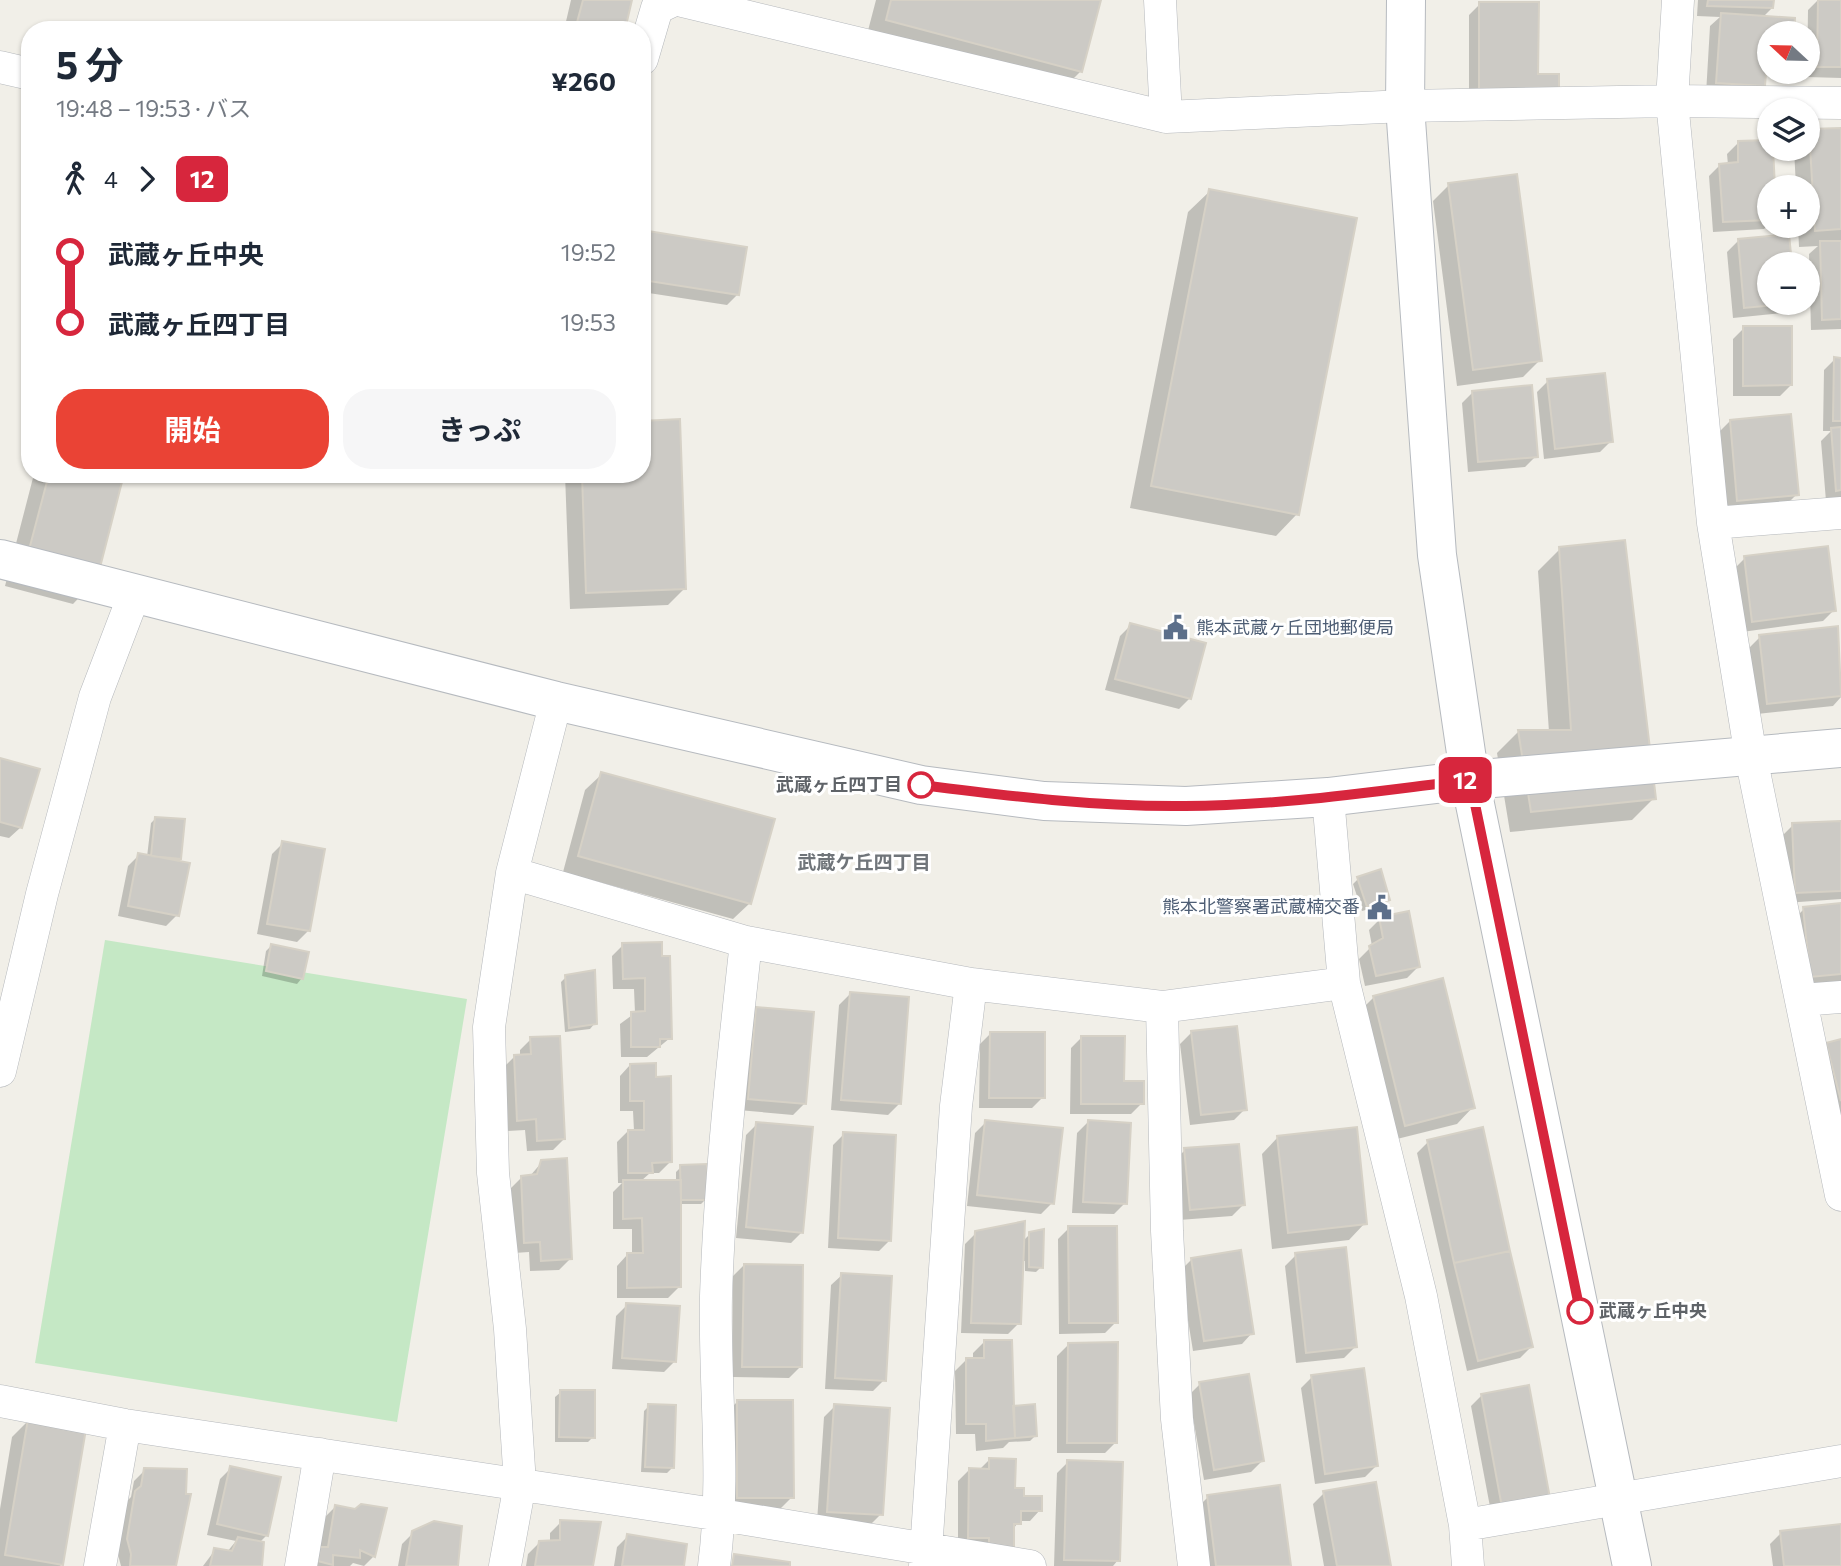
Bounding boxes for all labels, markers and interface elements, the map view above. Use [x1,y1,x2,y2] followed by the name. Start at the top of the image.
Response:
[1757,21,1820,84] north arrow
[1757,21,1820,315] map controls
[56,40,123,87] text: 5 分
[551,65,616,96] text: ¥260
[56,94,251,122] text: 19:48 – 19:53 · バス
[1757,98,1820,161] button: layers
[56,160,94,198] icon: walk
[128,160,166,198] icon: forward
[190,164,214,193] text: 12
[104,165,118,193] text: 4
[1757,175,1820,238] button: +
[108,238,264,269] text: 武蔵ヶ丘中央
[561,238,616,266] text: 19:52
[1757,252,1820,315] button: −
[108,308,290,339] text: 武蔵ヶ丘四丁目
[560,308,616,336] text: 19:53
[56,389,329,469] button: 開始
[343,389,616,469] button: きっぷ
[1162,614,1190,642] public building icon: 熊本武蔵ヶ丘団地郵便局
[1196,616,1394,638] place label: 熊本武蔵ヶ丘団地郵便局
[1434,757,1496,803] line badge: 12
[1453,765,1477,794] text: 12
[908,772,934,798] marker: 武蔵ヶ丘四丁目
[776,773,902,795] place label: 武蔵ヶ丘四丁目
[797,850,931,873] district label: 武蔵ケ丘四丁目
[1366,893,1394,921] public building icon: 熊本北警察署武蔵楠交番
[1162,895,1360,917] place label: 熊本北警察署武蔵楠交番
[1567,1298,1593,1324] marker: 武蔵ヶ丘中央
[1599,1299,1707,1321] place label: 武蔵ヶ丘中央

